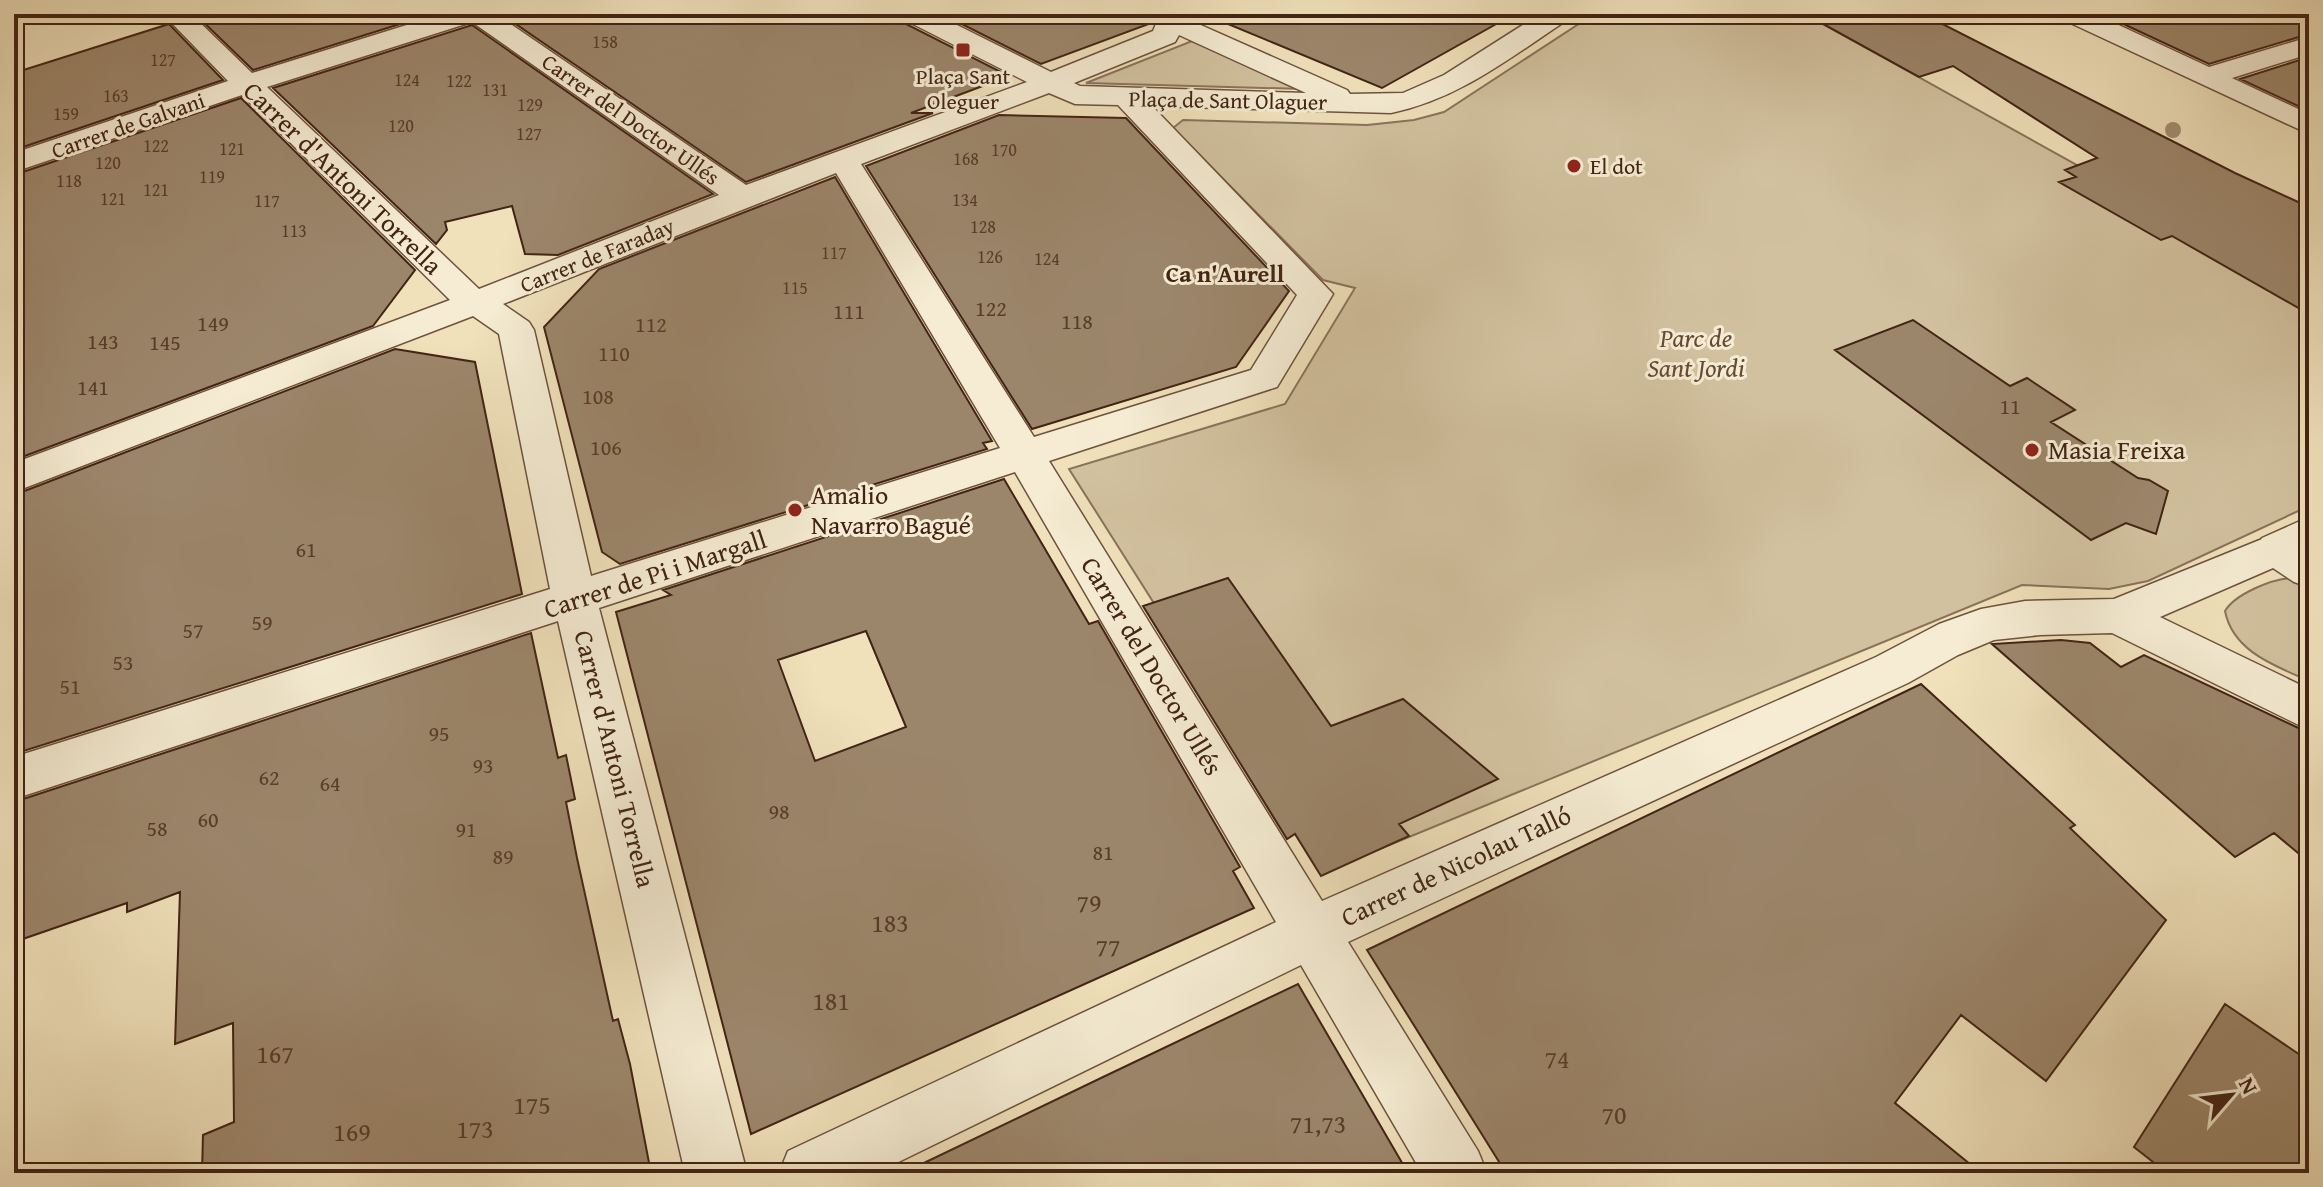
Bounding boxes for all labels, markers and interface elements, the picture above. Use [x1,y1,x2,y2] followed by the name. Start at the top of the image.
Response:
[592,28,618,55] house number: 158
[954,41,972,59] marker: Plaça Sant Oleguer
[536,45,726,193] street label: Carrer del Doctor Ullés
[150,46,176,73] house number: 127
[916,60,1011,117] place label: Plaça Sant Oleguer
[394,66,420,93] house number: 124
[446,67,472,94] house number: 122
[235,72,452,284] street label: Carrer d'Antoni Torrella
[482,76,508,103] house number: 131
[103,82,129,109] house number: 163
[1128,82,1328,118] street label: Plaça de Sant Olaguer
[47,84,209,166] street label: Carrer de Galvani
[517,91,543,118] house number: 129
[53,100,79,127] house number: 159
[388,112,414,139] house number: 120
[516,120,542,147] house number: 127
[143,132,169,159] house number: 122
[219,135,245,162] house number: 121
[991,136,1017,163] house number: 170
[953,145,979,172] house number: 168
[95,149,121,176] house number: 120
[1590,150,1643,182] place label: El dot
[1565,157,1583,175] marker: El dot
[199,163,225,190] house number: 119
[56,167,82,194] house number: 118
[143,176,169,203] house number: 121
[100,185,126,212] house number: 121
[952,186,978,213] house number: 134
[254,187,280,214] house number: 117
[515,209,679,301] street label: Carrer de Faraday
[970,213,996,240] house number: 128
[281,217,307,244] house number: 113
[821,239,847,266] house number: 117
[977,243,1003,270] house number: 126
[1034,245,1060,272] house number: 124
[1166,256,1285,291] district label: Ca n'Aurell
[782,274,808,301] house number: 115
[975,292,1007,324] house number: 122
[833,295,865,327] house number: 111
[1061,305,1093,337] house number: 118
[197,307,229,339] house number: 149
[635,308,667,340] house number: 112
[1647,318,1745,387] park label: Parc de Sant Jordi
[87,325,119,357] house number: 143
[149,326,181,358] house number: 145
[598,337,630,369] house number: 110
[77,371,109,403] house number: 141
[582,380,614,412] house number: 108
[1999,390,2021,422] house number: 11
[2048,430,2186,469] place label: Masia Freixa
[590,431,622,463] house number: 106
[2023,441,2041,459] marker: Masia Freixa
[811,475,971,544] place label: Amalio Navarro Bagué
[786,501,804,519] marker: Amalio Navarro Bagué
[538,519,771,628] street label: Carrer de Pi i Margall
[295,533,317,565] house number: 61
[1072,549,1233,782] street label: Carrer del Doctor Ullés
[251,606,273,638] house number: 59
[182,614,204,646] house number: 57
[565,626,667,892] street label: Carrer d'Antoni Torrella
[112,646,134,678] house number: 53
[59,670,81,702] house number: 51
[428,717,450,749] house number: 95
[472,749,494,781] house number: 93
[258,761,280,793] house number: 62
[319,767,341,799] house number: 64
[768,795,790,827] house number: 98
[1334,795,1577,936] street label: Carrer de Nicolau Talló
[197,803,219,835] house number: 60
[146,812,168,844] house number: 58
[455,813,477,845] house number: 91
[1092,836,1114,868] house number: 81
[492,840,514,872] house number: 89
[1076,883,1102,922] house number: 79
[871,903,909,942] house number: 183
[1095,927,1121,966] house number: 77
[812,981,850,1020] house number: 181
[256,1034,294,1073] house number: 167
[1544,1039,1570,1078] house number: 74
[2191,1055,2271,1135] north arrow
[2231,1072,2266,1100] text: N
[513,1085,551,1124] house number: 175
[1601,1095,1627,1134] house number: 70
[1290,1104,1346,1143] house number: 71,73
[456,1109,494,1148] house number: 173
[333,1112,371,1151] house number: 169

